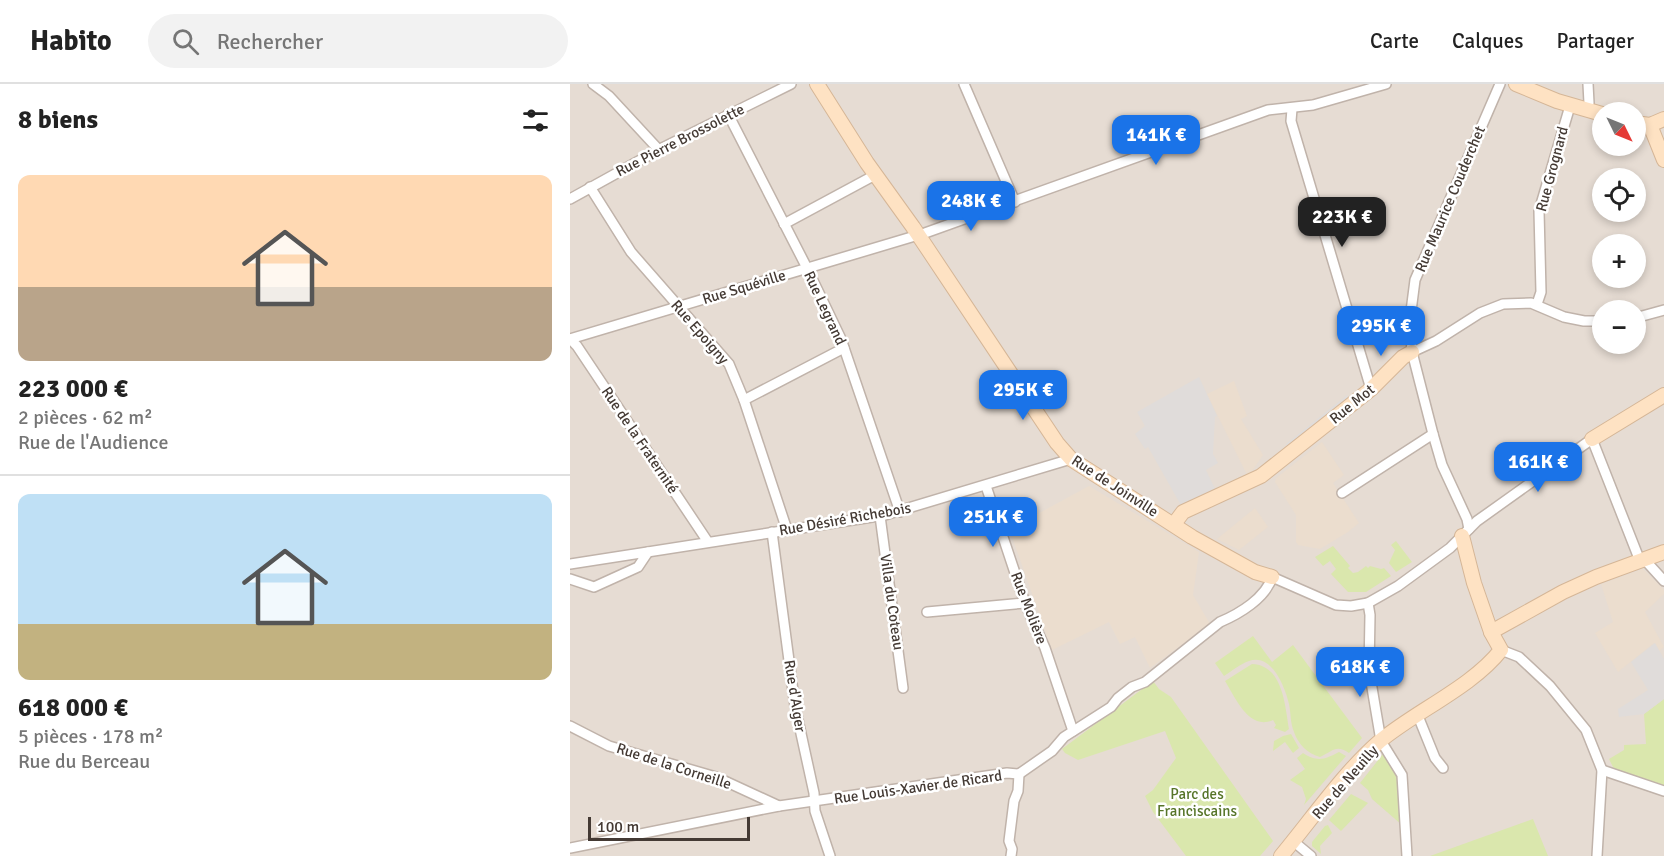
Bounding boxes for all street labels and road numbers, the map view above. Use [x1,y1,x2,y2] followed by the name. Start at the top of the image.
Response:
[613,100,747,180] street label: Rue Pierre Brossolette
[1411,123,1489,275] street label: Rue Maurice Couderchet
[1532,124,1572,214] street label: Rue Grognard
[700,266,788,308] street label: Rue Squéville
[800,268,850,348] street label: Rue Legrand
[667,296,733,368] street label: Rue Epoigny
[1326,380,1378,428] street label: Rue Mot
[598,383,682,497] street label: Rue de la Fraternité
[1068,451,1162,521] street label: Rue de Joinville
[778,498,913,539] street label: Rue Désiré Richebois
[876,553,908,651] street label: Villa du Coteau
[1007,569,1051,647] street label: Rue Molière
[780,659,810,734] street label: Rue d'Alger
[614,739,734,793] street label: Rue de la Corneille
[1308,741,1382,823] street label: Rue de Neuilly
[833,766,1003,808] street label: Rue Louis-Xavier de Ricard

